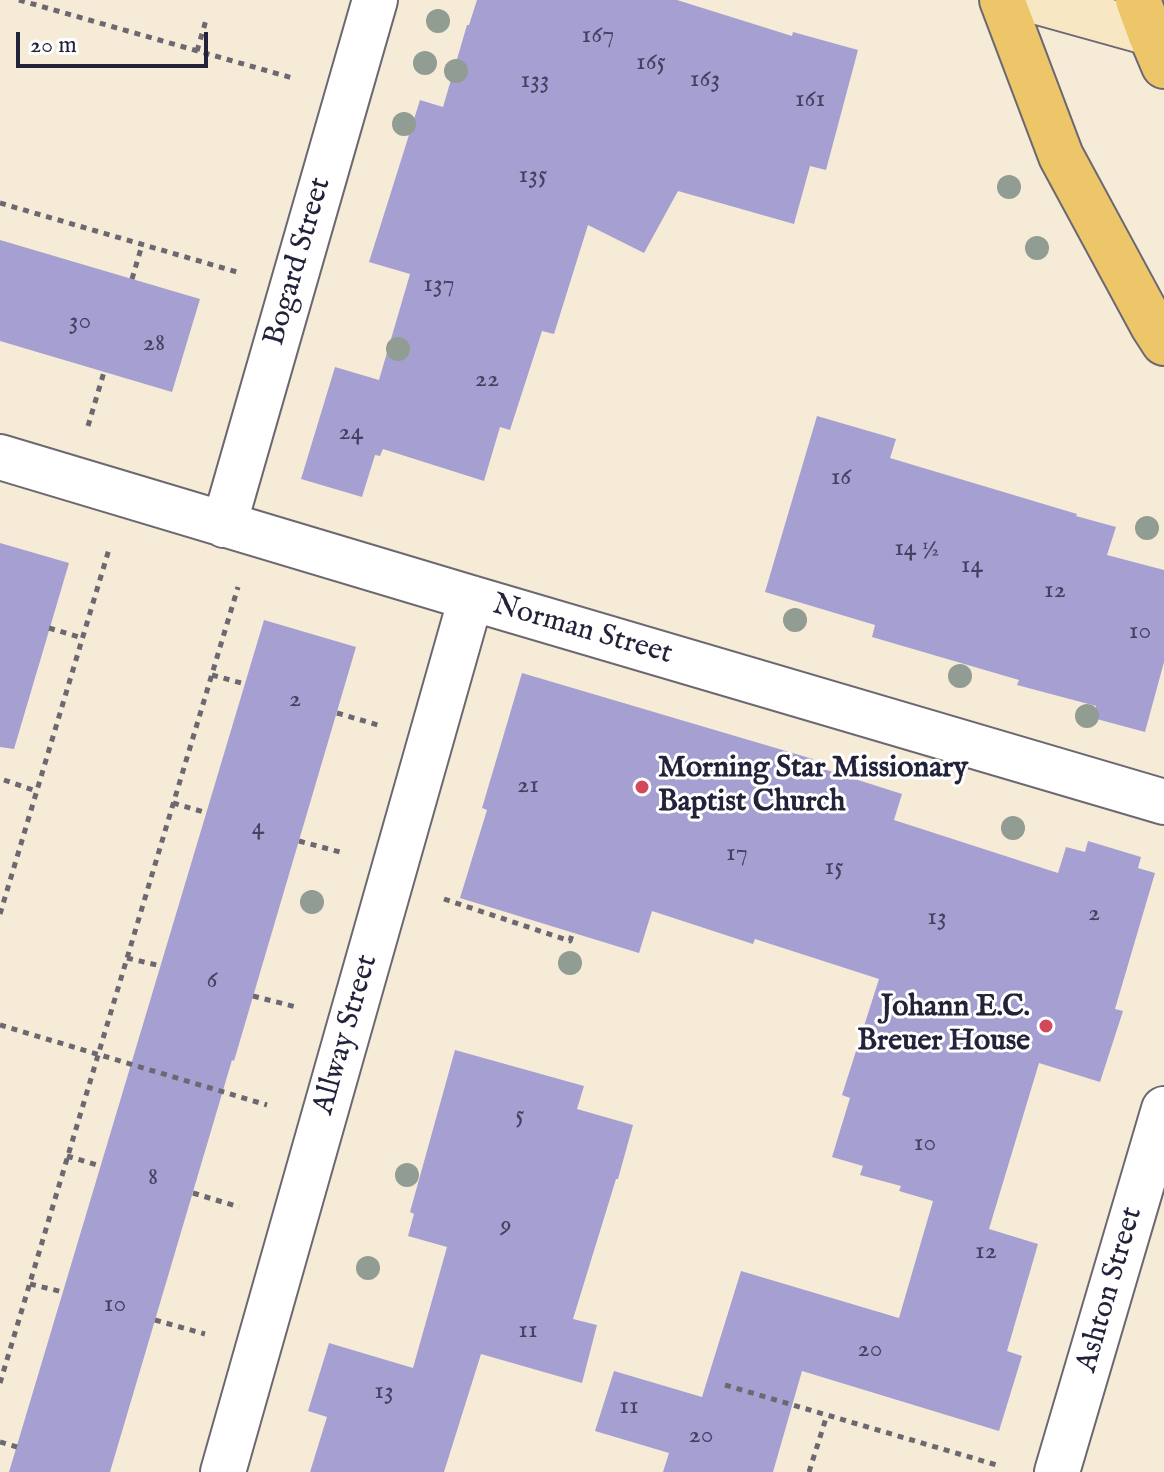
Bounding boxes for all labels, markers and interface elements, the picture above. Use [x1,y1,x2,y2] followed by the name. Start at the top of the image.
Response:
[20,16,212,66] scale bar
[582,21,614,53] house number: 167
[30,30,77,61] text: 20 m
[636,48,666,80] house number: 165
[690,65,720,97] house number: 163
[520,66,550,98] house number: 133
[795,85,825,117] house number: 161
[519,161,547,193] house number: 135
[258,174,340,350] street label: Bogard Street
[423,270,455,302] house number: 137
[69,307,91,339] house number: 30
[143,329,165,361] house number: 28
[475,365,499,397] house number: 22
[339,418,363,450] house number: 24
[831,463,851,495] house number: 16
[894,534,940,566] house number: 14 ½
[961,551,983,583] house number: 14
[1044,576,1066,608] house number: 12
[488,588,676,674] street label: Norman Street
[1129,617,1151,649] house number: 10
[289,685,301,717] house number: 2
[658,752,968,822] place label: Morning Star Missionary Baptist Church
[517,771,539,803] house number: 21
[633,778,651,796] marker: Morning Star Missionary Baptist Church
[252,813,264,845] house number: 4
[726,839,748,871] house number: 17
[824,853,844,885] house number: 15
[1088,899,1100,931] house number: 2
[927,903,947,935] house number: 13
[307,951,387,1119] street label: Allway Street
[207,966,217,998] house number: 6
[857,991,1030,1062] place label: Johann E.C. Breuer House
[1037,1017,1055,1035] marker: Johann E.C. Breuer House
[515,1101,525,1133] house number: 5
[914,1129,936,1161] house number: 10
[148,1163,158,1195] house number: 8
[1070,1203,1152,1377] street label: Ashton Street
[500,1211,512,1243] house number: 9
[975,1237,997,1269] house number: 12
[104,1290,126,1322] house number: 10
[518,1316,538,1348] house number: 11
[858,1335,882,1367] house number: 20
[374,1377,394,1409] house number: 13
[619,1392,639,1424] house number: 11
[689,1421,713,1453] house number: 20

